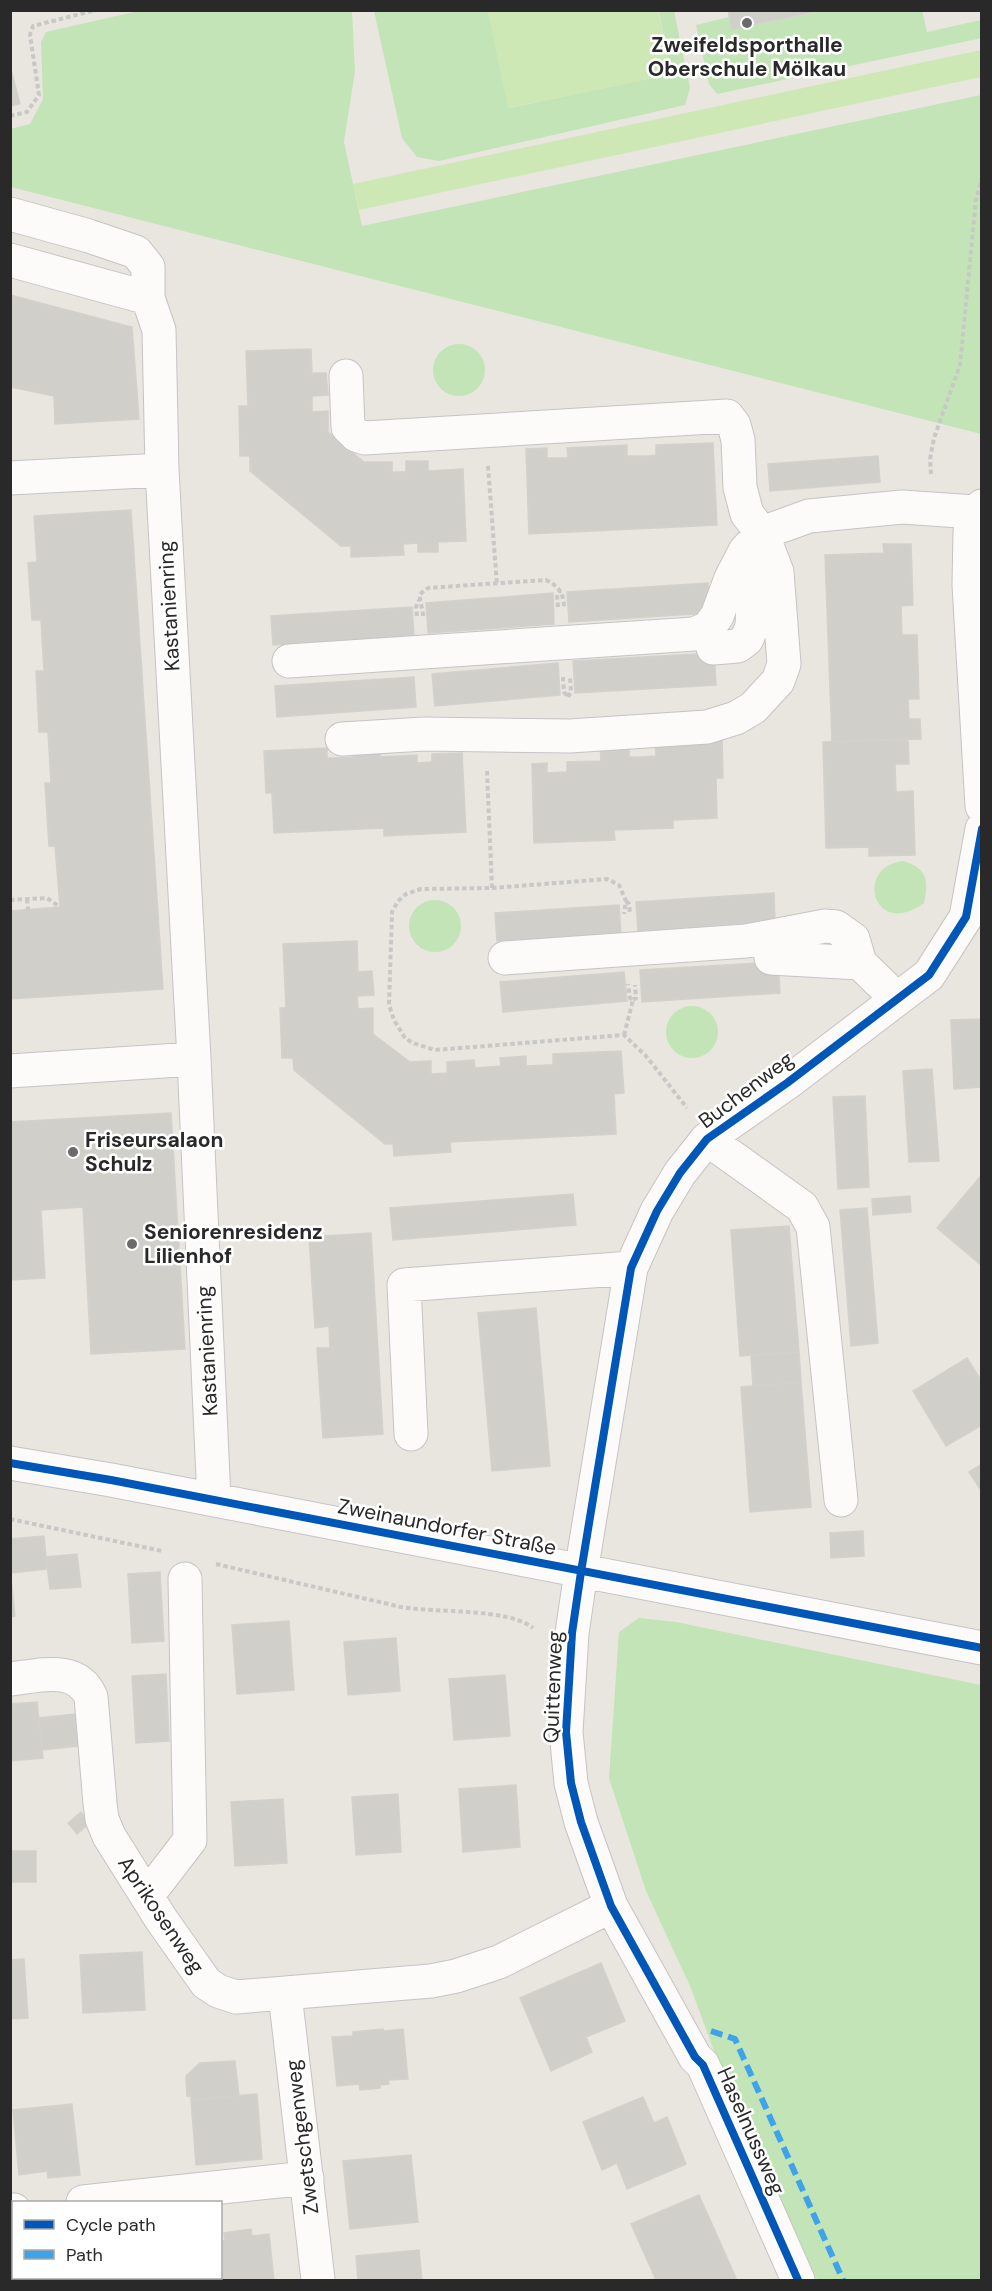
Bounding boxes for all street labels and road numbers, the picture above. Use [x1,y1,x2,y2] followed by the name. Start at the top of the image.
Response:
[152,540,186,672] street label: Kastanienring
[693,1045,799,1135] street label: Buchenweg
[190,1285,224,1417] street label: Kastanienring
[335,1492,559,1562] street label: Zweinaundorfer Straße
[537,1630,569,1744] street label: Quittenweg
[111,1851,211,1979] street label: Aprikosenweg
[279,2058,325,2216] street label: Zwetschgenweg
[710,2063,792,2199] street label: Haselnussweg

